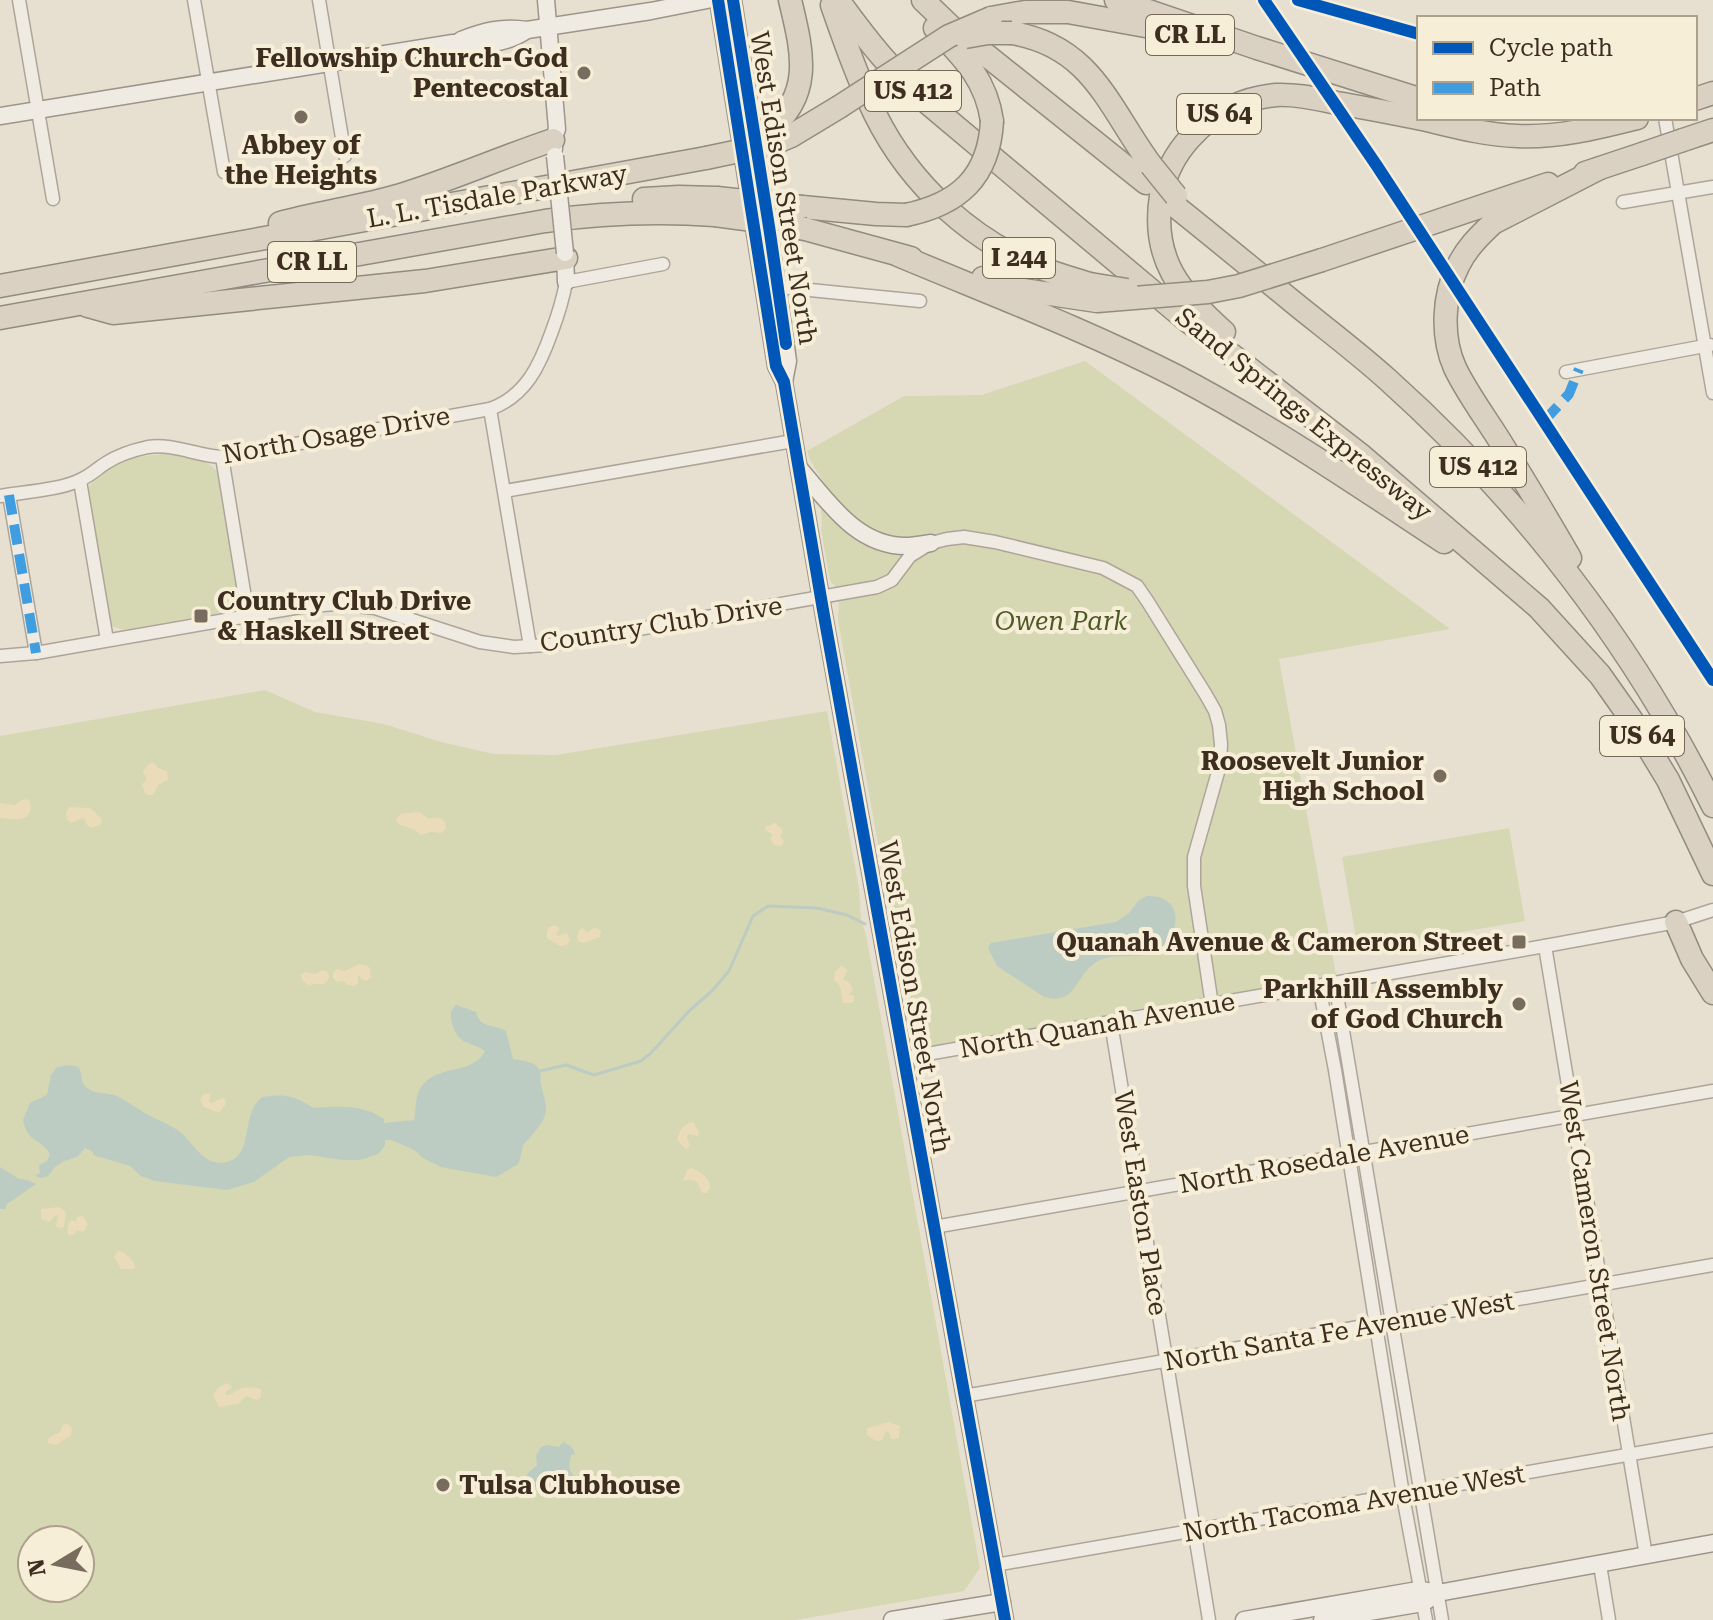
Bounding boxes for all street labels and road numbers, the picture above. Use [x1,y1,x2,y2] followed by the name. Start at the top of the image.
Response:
[1146,15,1234,55] road number: CR LL
[744,29,824,347] street label: West Edison Street North
[865,71,961,111] road number: US 412
[1177,94,1261,134] road number: US 64
[364,158,630,234] street label: L. L. Tisdale Parkway
[983,238,1055,278] road number: I 244
[268,242,356,282] road number: CR LL
[1170,301,1439,527] street label: Sand Springs Expressway
[220,400,452,470] street label: North Osage Drive
[1430,447,1526,487] road number: US 412
[538,590,784,658] street label: Country Club Drive
[1600,716,1684,756] road number: US 64
[873,838,957,1156] street label: West Edison Street North
[957,986,1237,1064] street label: North Quanah Avenue
[1553,1079,1637,1423] street label: West Cameron Street North
[1108,1088,1174,1318] street label: West Easton Place
[1177,1119,1471,1199] street label: North Rosedale Avenue
[1162,1285,1517,1377] street label: North Santa Fe Avenue West
[1181,1458,1528,1548] street label: North Tacoma Avenue West

